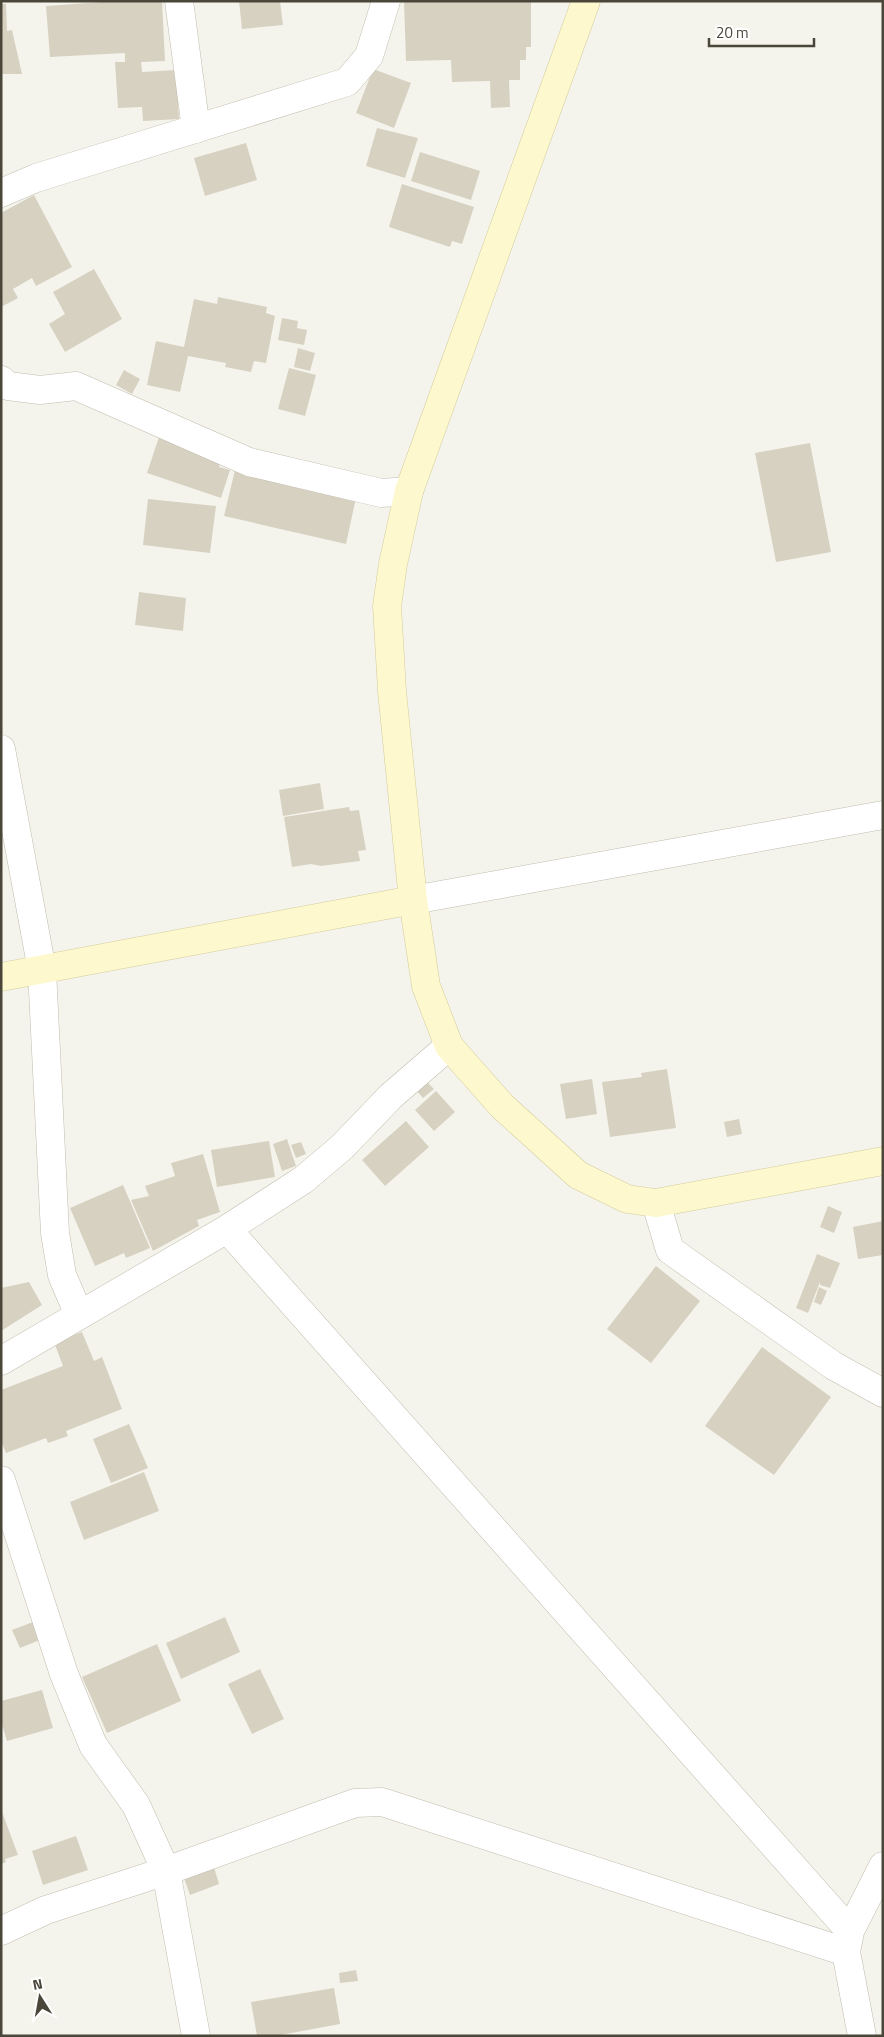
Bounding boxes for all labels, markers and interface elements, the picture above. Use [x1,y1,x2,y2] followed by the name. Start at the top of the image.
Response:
[709,15,814,47] scale bar
[716,21,749,44] text: 20 m
[15,1972,65,2022] north arrow
[31,1973,44,1995] text: N

